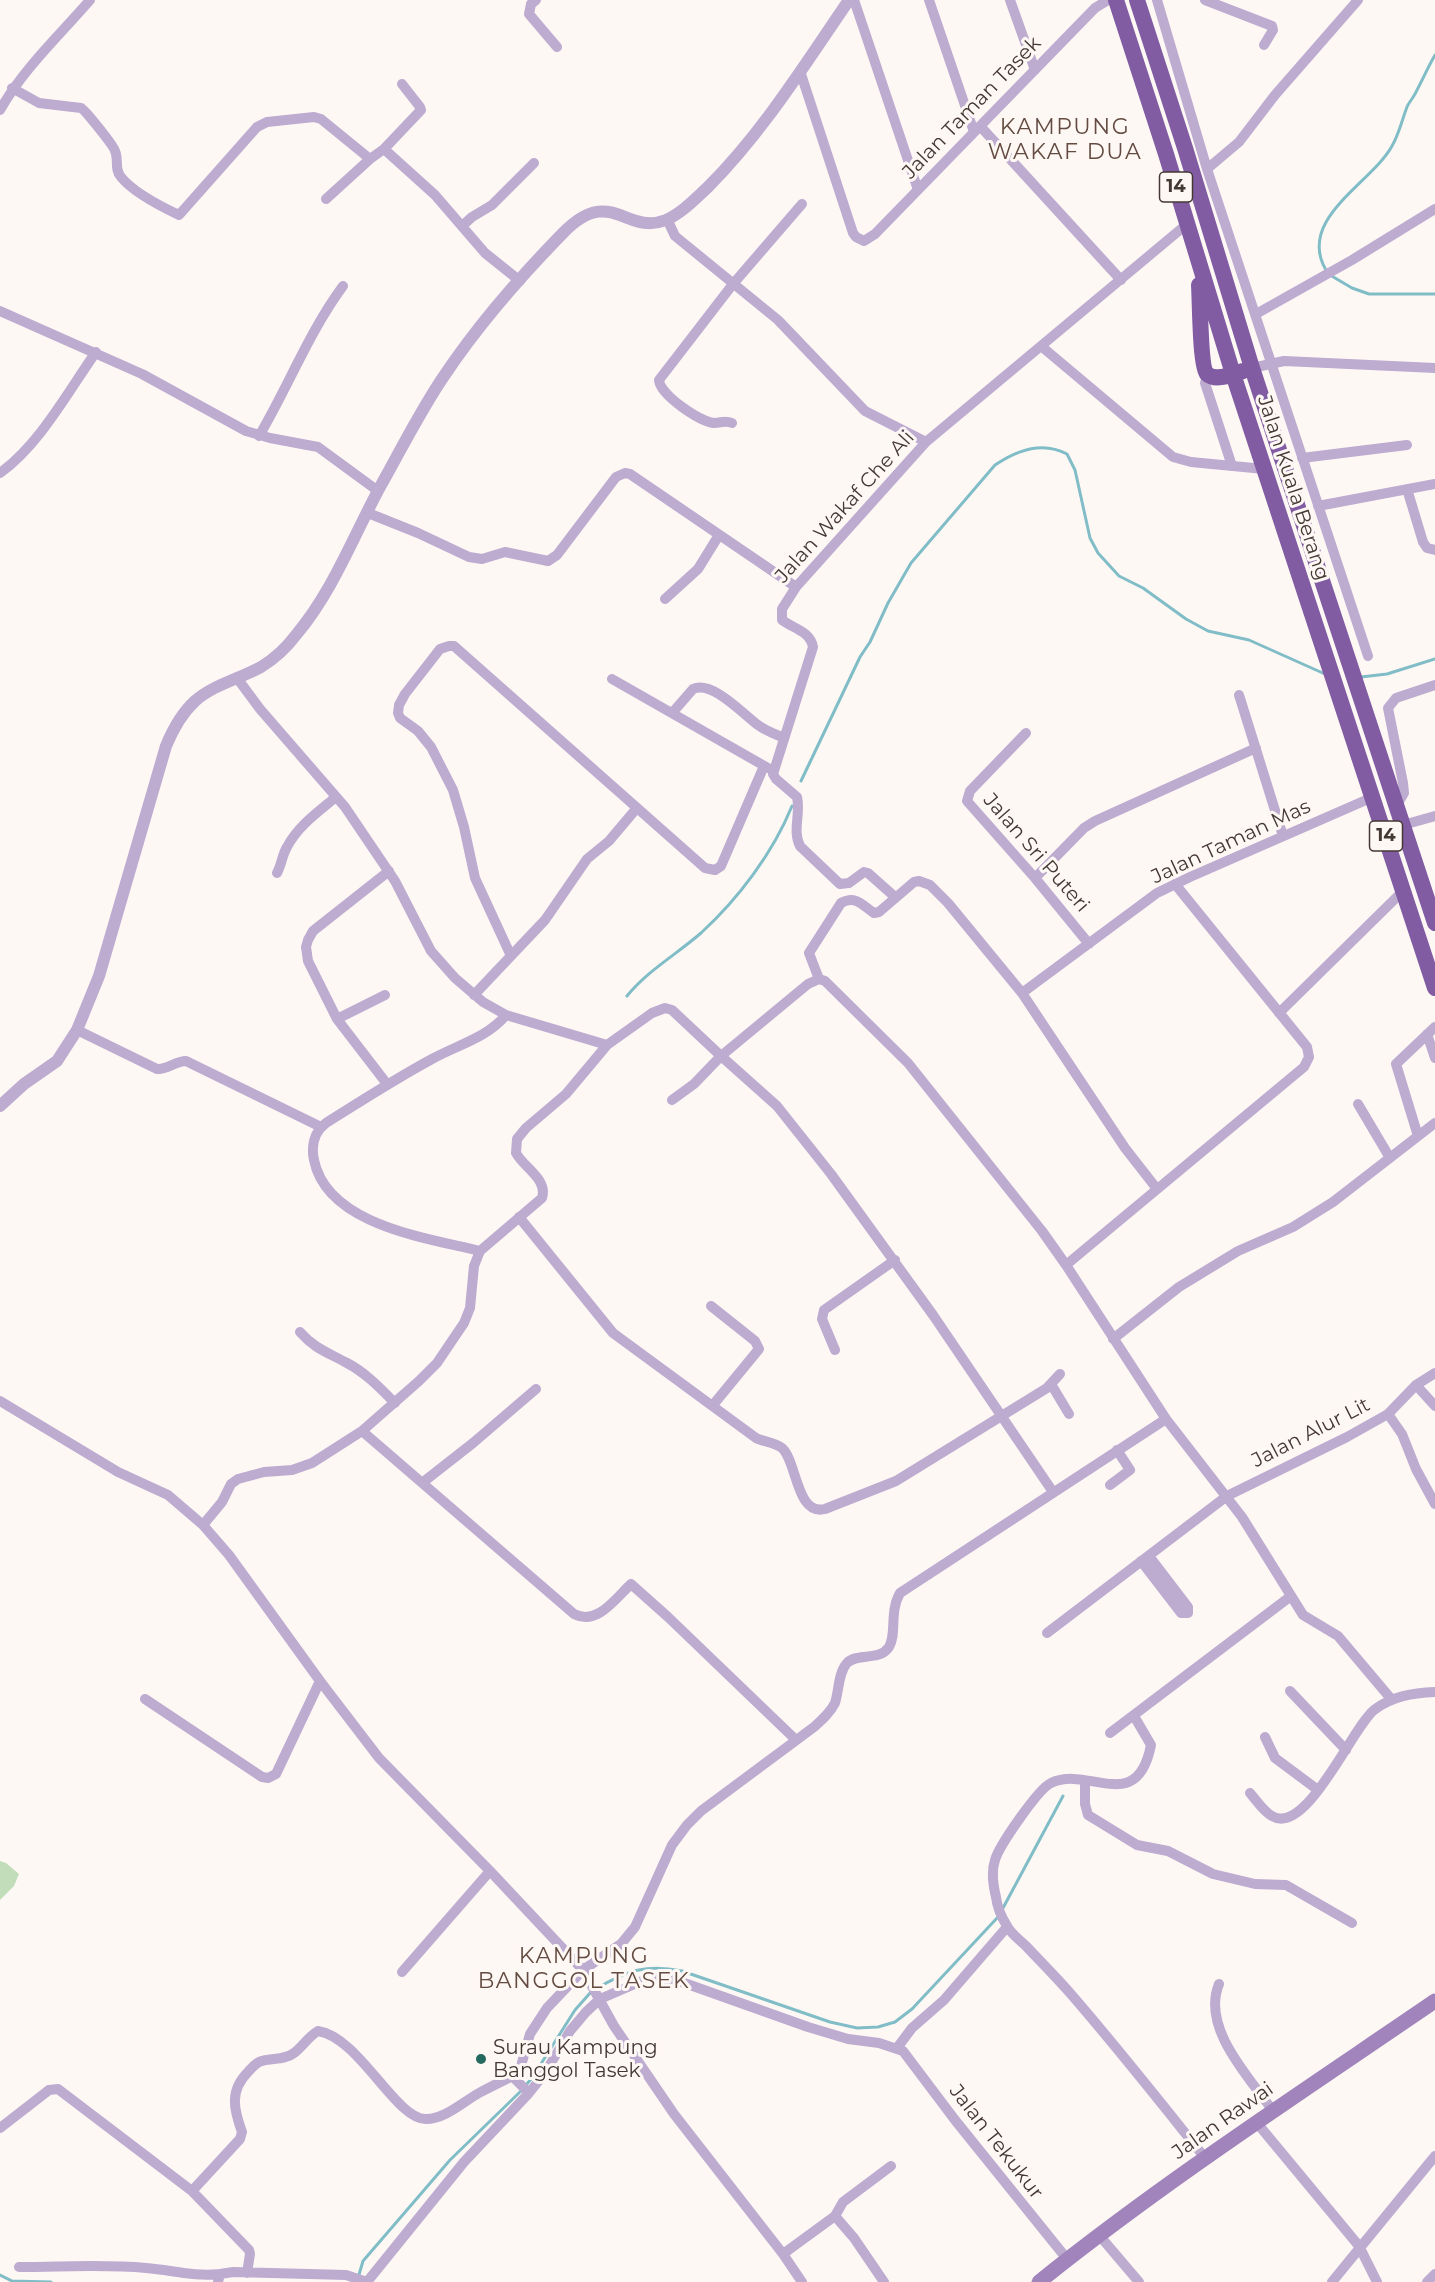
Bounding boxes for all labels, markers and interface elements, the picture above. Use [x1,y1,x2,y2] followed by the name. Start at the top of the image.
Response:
[898,32,1046,184] street label: Jalan Taman Tasek
[988,115,1142,166] district label: KAMPUNG WAKAF DUA
[1160,172,1192,202] road number: 14
[1252,393,1334,583] street label: Jalan Kuala Berang
[770,426,920,588] street label: Jalan Wakaf Che Ali
[978,789,1094,917] street label: Jalan Sri Puteri
[1148,795,1314,889] street label: Jalan Taman Mas
[1370,821,1402,851] road number: 14
[1248,1393,1374,1473] street label: Jalan Alur Lit
[478,1944,690,1996] district label: KAMPUNG BANGGOL TASEK
[493,2036,658,2083] place label: Surau Kampung Banggol Tasek
[474,2052,488,2066] marker: Surau Kampung Banggol Tasek
[1168,2077,1278,2165] street label: Jalan Rawai
[944,2080,1048,2204] street label: Jalan Tekukur

